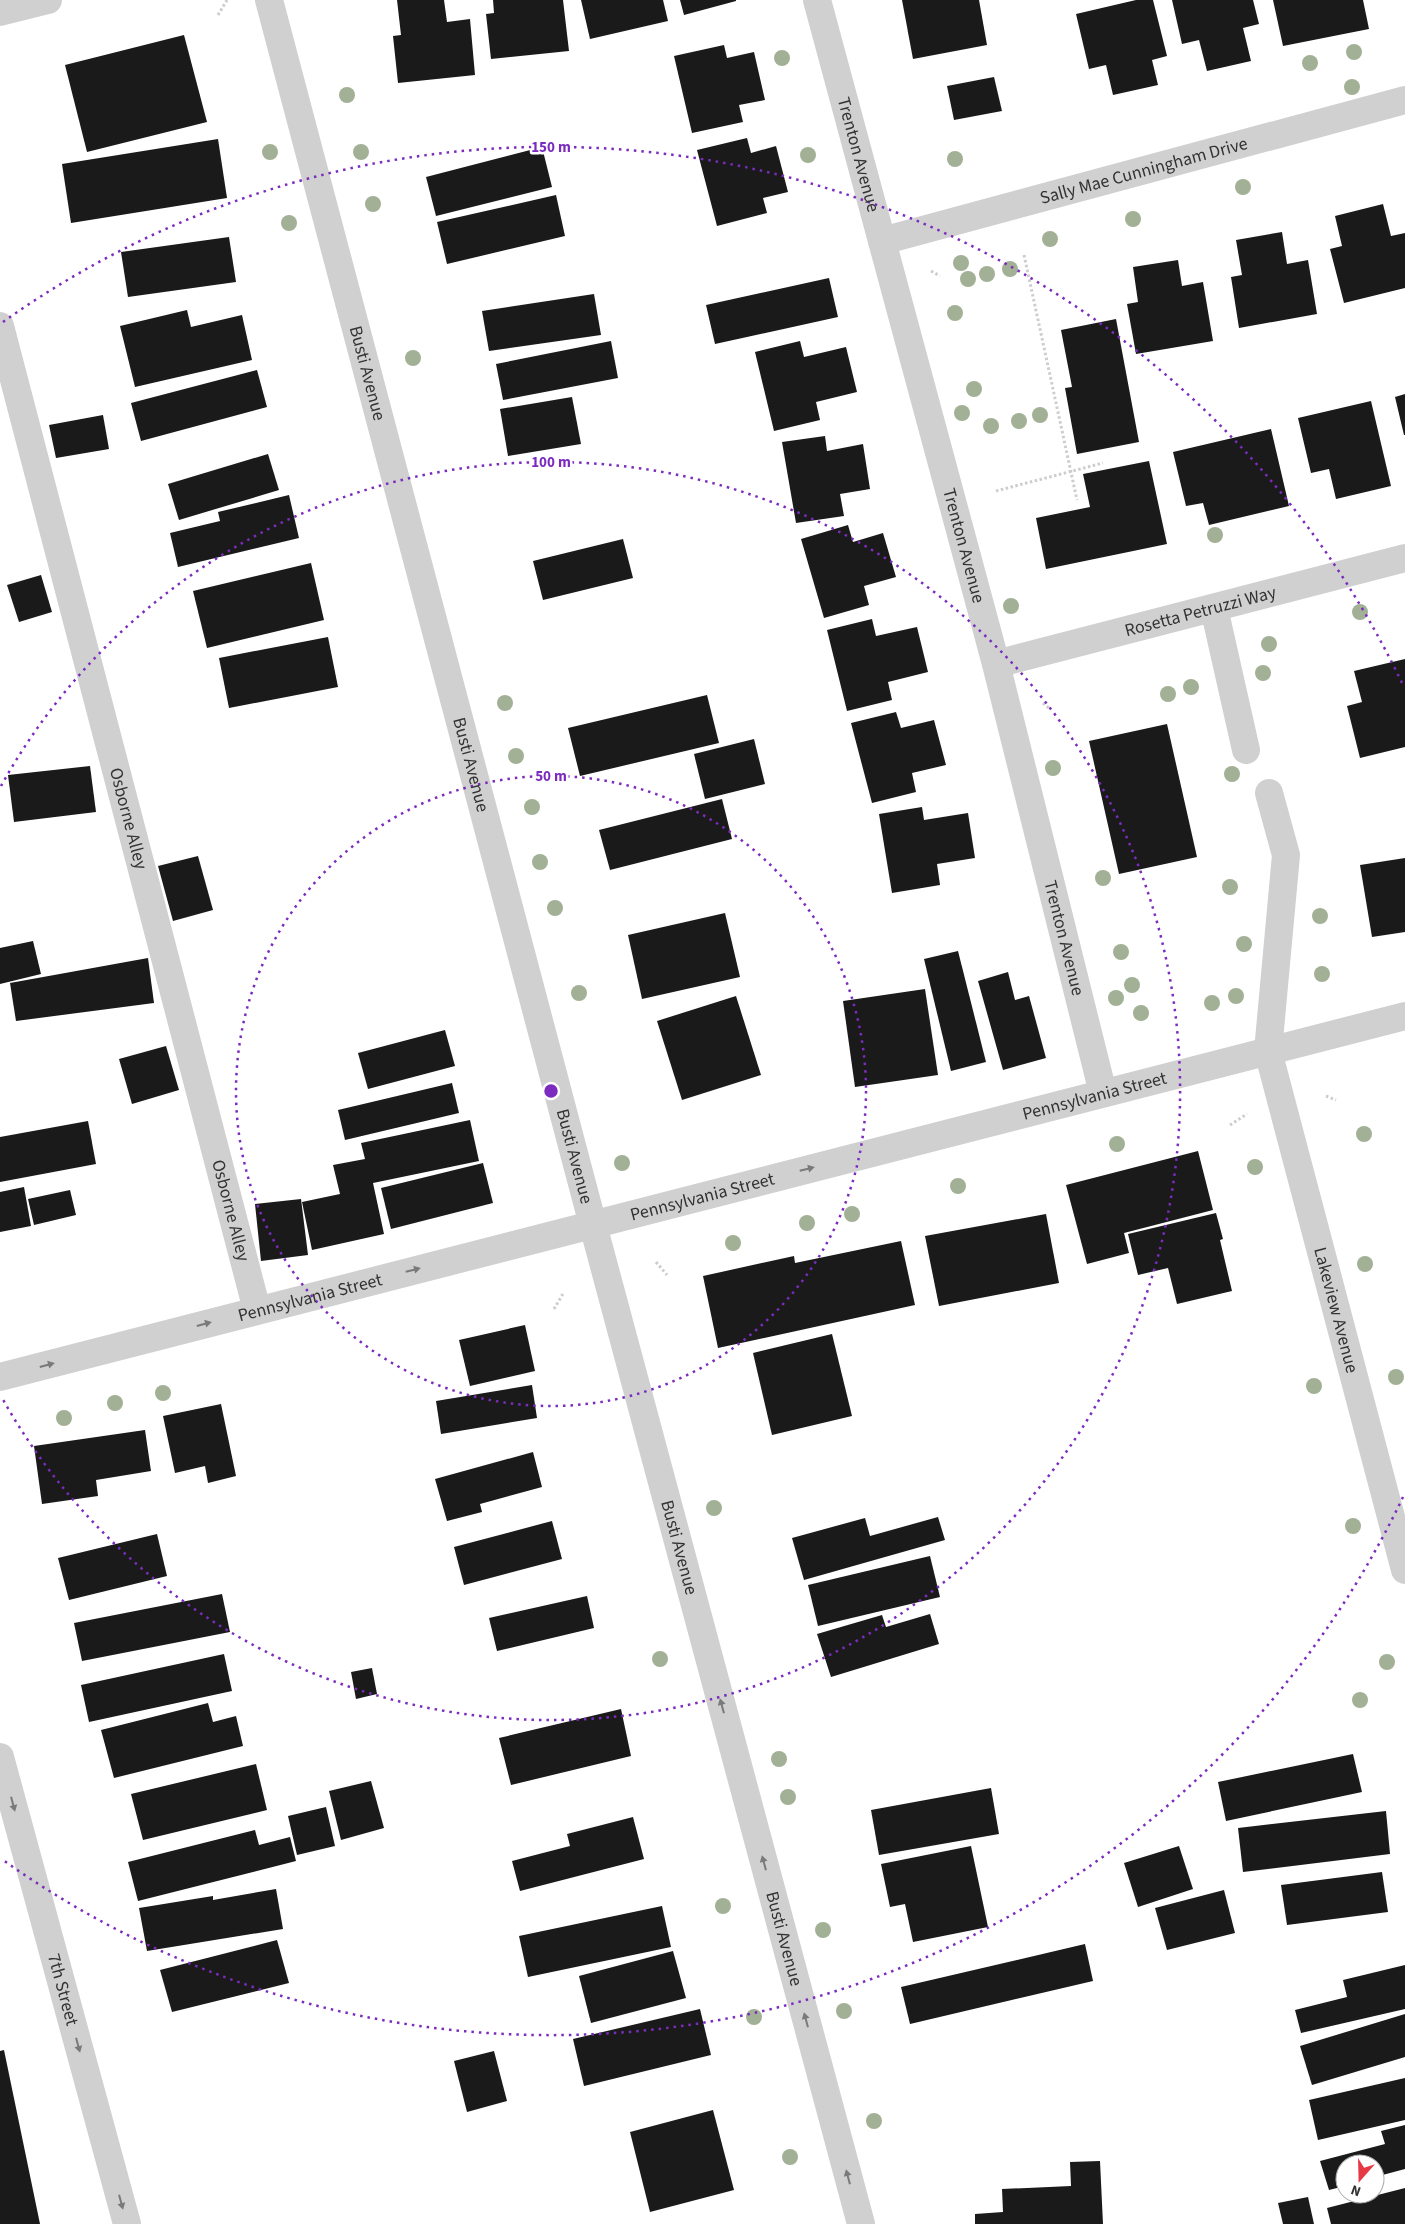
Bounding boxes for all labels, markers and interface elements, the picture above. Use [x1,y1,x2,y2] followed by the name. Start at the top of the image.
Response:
[831,94,886,215] street label: Trenton Avenue
[1037,131,1250,211] street label: Sally Mae Cunningham Drive
[531,137,571,158] text: 150 m
[343,323,392,424] street label: Busti Avenue
[531,452,571,473] text: 100 m
[936,485,991,606] street label: Trenton Avenue
[1122,580,1279,643] street label: Rosetta Petruzzi Way
[446,715,495,815] street label: Busti Avenue
[103,765,154,873] street label: Osborne Alley
[535,766,567,787] text: 50 m
[1037,878,1090,999] street label: Trenton Avenue
[1020,1066,1169,1127] street label: Pennsylvania Street
[542,1082,560,1100] centre of rings
[550,1106,599,1207] street label: Busti Avenue
[205,1157,256,1265] street label: Osborne Alley
[800,1165,815,1173] one-way arrow
[627,1167,777,1228] street label: Pennsylvania Street
[1307,1244,1365,1376] street label: Lakeview Avenue
[405,1266,420,1274] one-way arrow
[235,1267,385,1328] street label: Pennsylvania Street
[197,1320,212,1328] one-way arrow
[40,1361,55,1369] one-way arrow
[654,1497,704,1598] street label: Busti Avenue
[718,1698,726,1713] one-way arrow
[9,1796,17,1811] one-way arrow
[760,1855,768,1870] one-way arrow
[759,1889,809,1989] street label: Busti Avenue
[41,1951,84,2028] street label: 7th Street
[802,2012,810,2027] one-way arrow
[74,2038,82,2053] one-way arrow
[1335,2154,1385,2204] north arrow
[844,2169,852,2184] one-way arrow
[1348,2179,1364,2201] text: N
[117,2194,125,2209] one-way arrow

